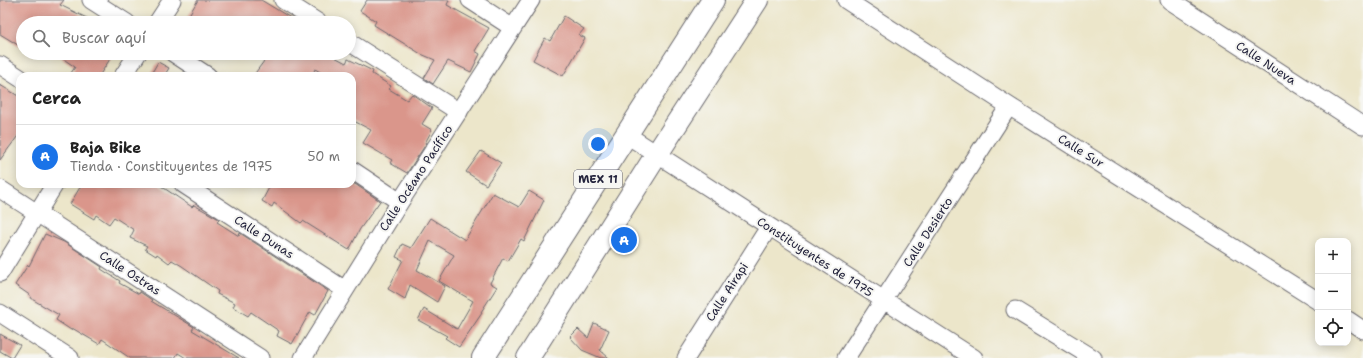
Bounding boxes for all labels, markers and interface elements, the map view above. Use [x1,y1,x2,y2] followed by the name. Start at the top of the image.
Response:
[16,16,356,60] search box
[30,27,52,49] icon: search
[62,28,146,48] text: Buscar aquí
[1233,38,1300,89] street label: Calle Nueva
[32,87,81,109] text: Cerca
[376,122,456,234] street label: Calle Océano Pacífico
[1055,131,1107,172] street label: Calle Sur
[588,134,608,154] your location
[70,138,141,158] text: Baja Bike
[40,148,50,165] text: A
[307,148,340,165] text: 50 m
[70,158,272,175] text: Tienda · Constituyentes de 1975
[574,170,622,188] road number: MEX 11
[900,194,956,270] street label: Calle Desierto
[231,212,297,262] street label: Calle Dunas
[754,213,876,301] street label: Constituyentes de 1975
[611,225,637,255] pin: A
[1315,238,1351,346] map controls
[1315,238,1351,274] button: +
[96,247,164,299] street label: Calle Ostras
[702,260,752,324] street label: Calle Airapi
[1315,274,1351,310] button: −
[1315,310,1351,346] button: locate

